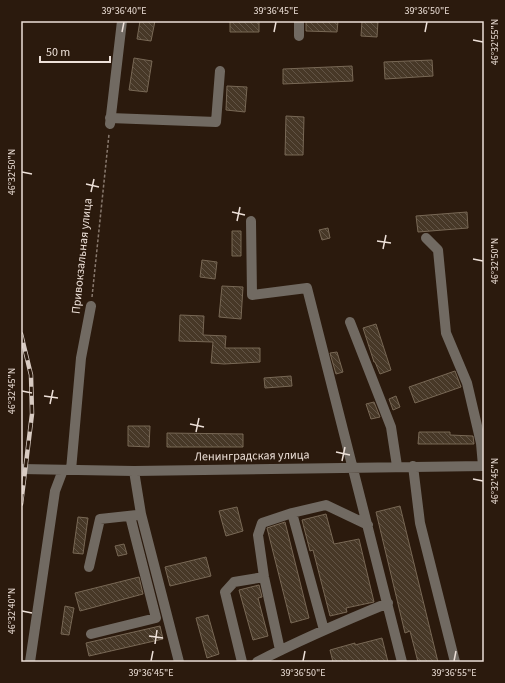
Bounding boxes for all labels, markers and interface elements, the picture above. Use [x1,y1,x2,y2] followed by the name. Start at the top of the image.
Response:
[101,4,147,18] text: 39°36'40"E
[253,4,299,18] text: 39°36'45"E
[404,4,450,18] text: 39°36'50"E
[488,19,502,65] text: 46°32'55"N
[40,38,110,64] scale bar
[46,44,70,61] text: 50 m
[5,149,19,195] text: 46°32'50"N
[67,197,97,315] street label: Привокзальная улица
[488,238,502,284] text: 46°32'50"N
[5,368,19,414] text: 46°32'45"N
[194,446,310,466] street label: Ленинградская улица
[488,458,502,504] text: 46°32'45"N
[5,588,19,634] text: 46°32'40"N
[128,666,174,680] text: 39°36'45"E
[280,666,326,680] text: 39°36'50"E
[431,666,477,680] text: 39°36'55"E

